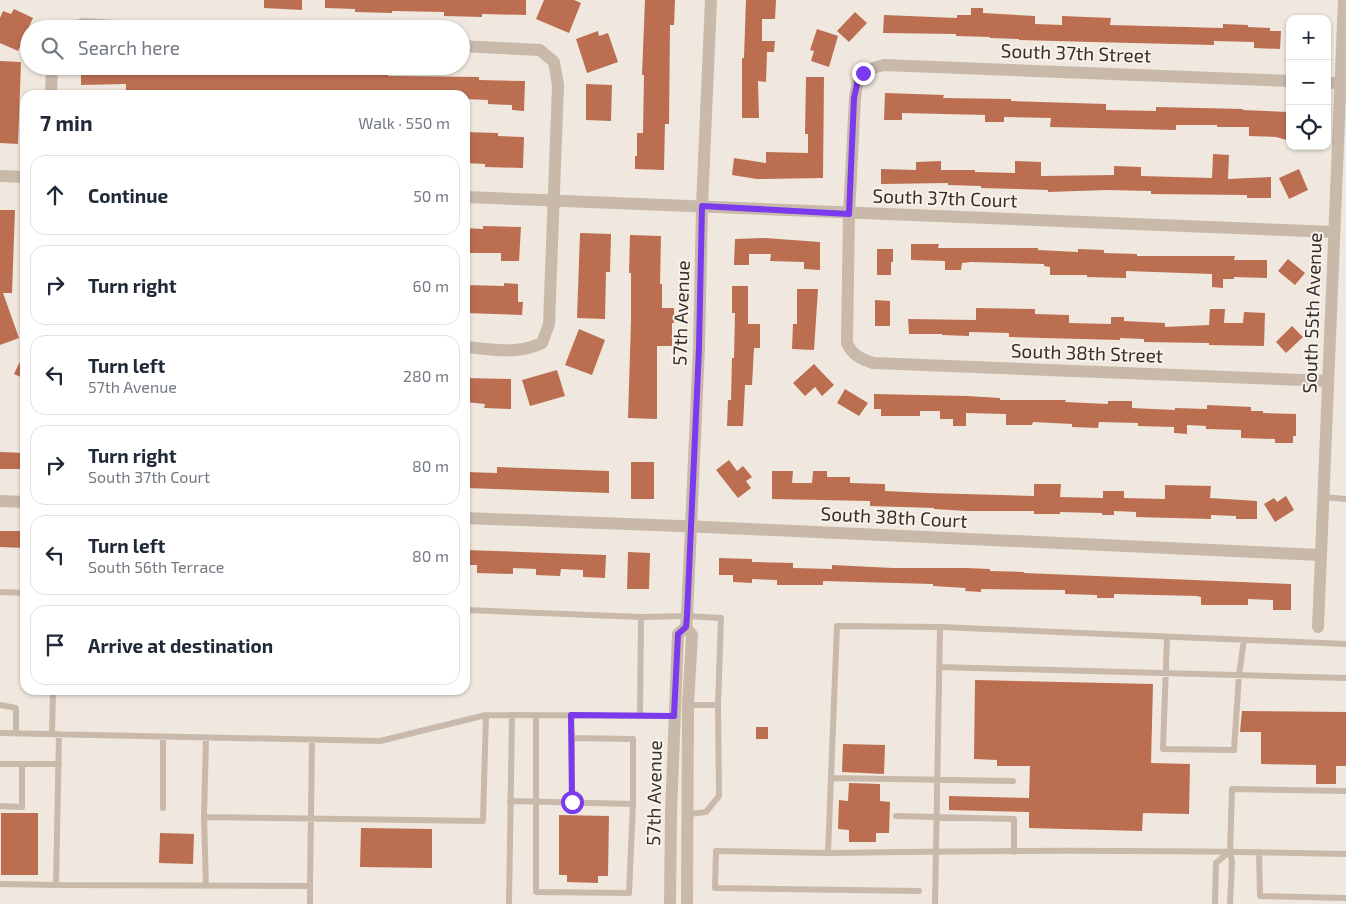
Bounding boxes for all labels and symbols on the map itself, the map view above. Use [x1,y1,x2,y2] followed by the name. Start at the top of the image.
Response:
[1000,38,1152,67] street label: South 37th Street
[852,62,875,85] route end
[872,183,1018,212] street label: South 37th Court
[1297,232,1326,394] street label: South 55th Avenue
[667,260,694,366] street label: 57th Avenue
[1011,338,1163,367] street label: South 38th Street
[820,501,968,532] street label: South 38th Court
[641,740,666,846] street label: 57th Avenue
[561,791,584,814] route start

